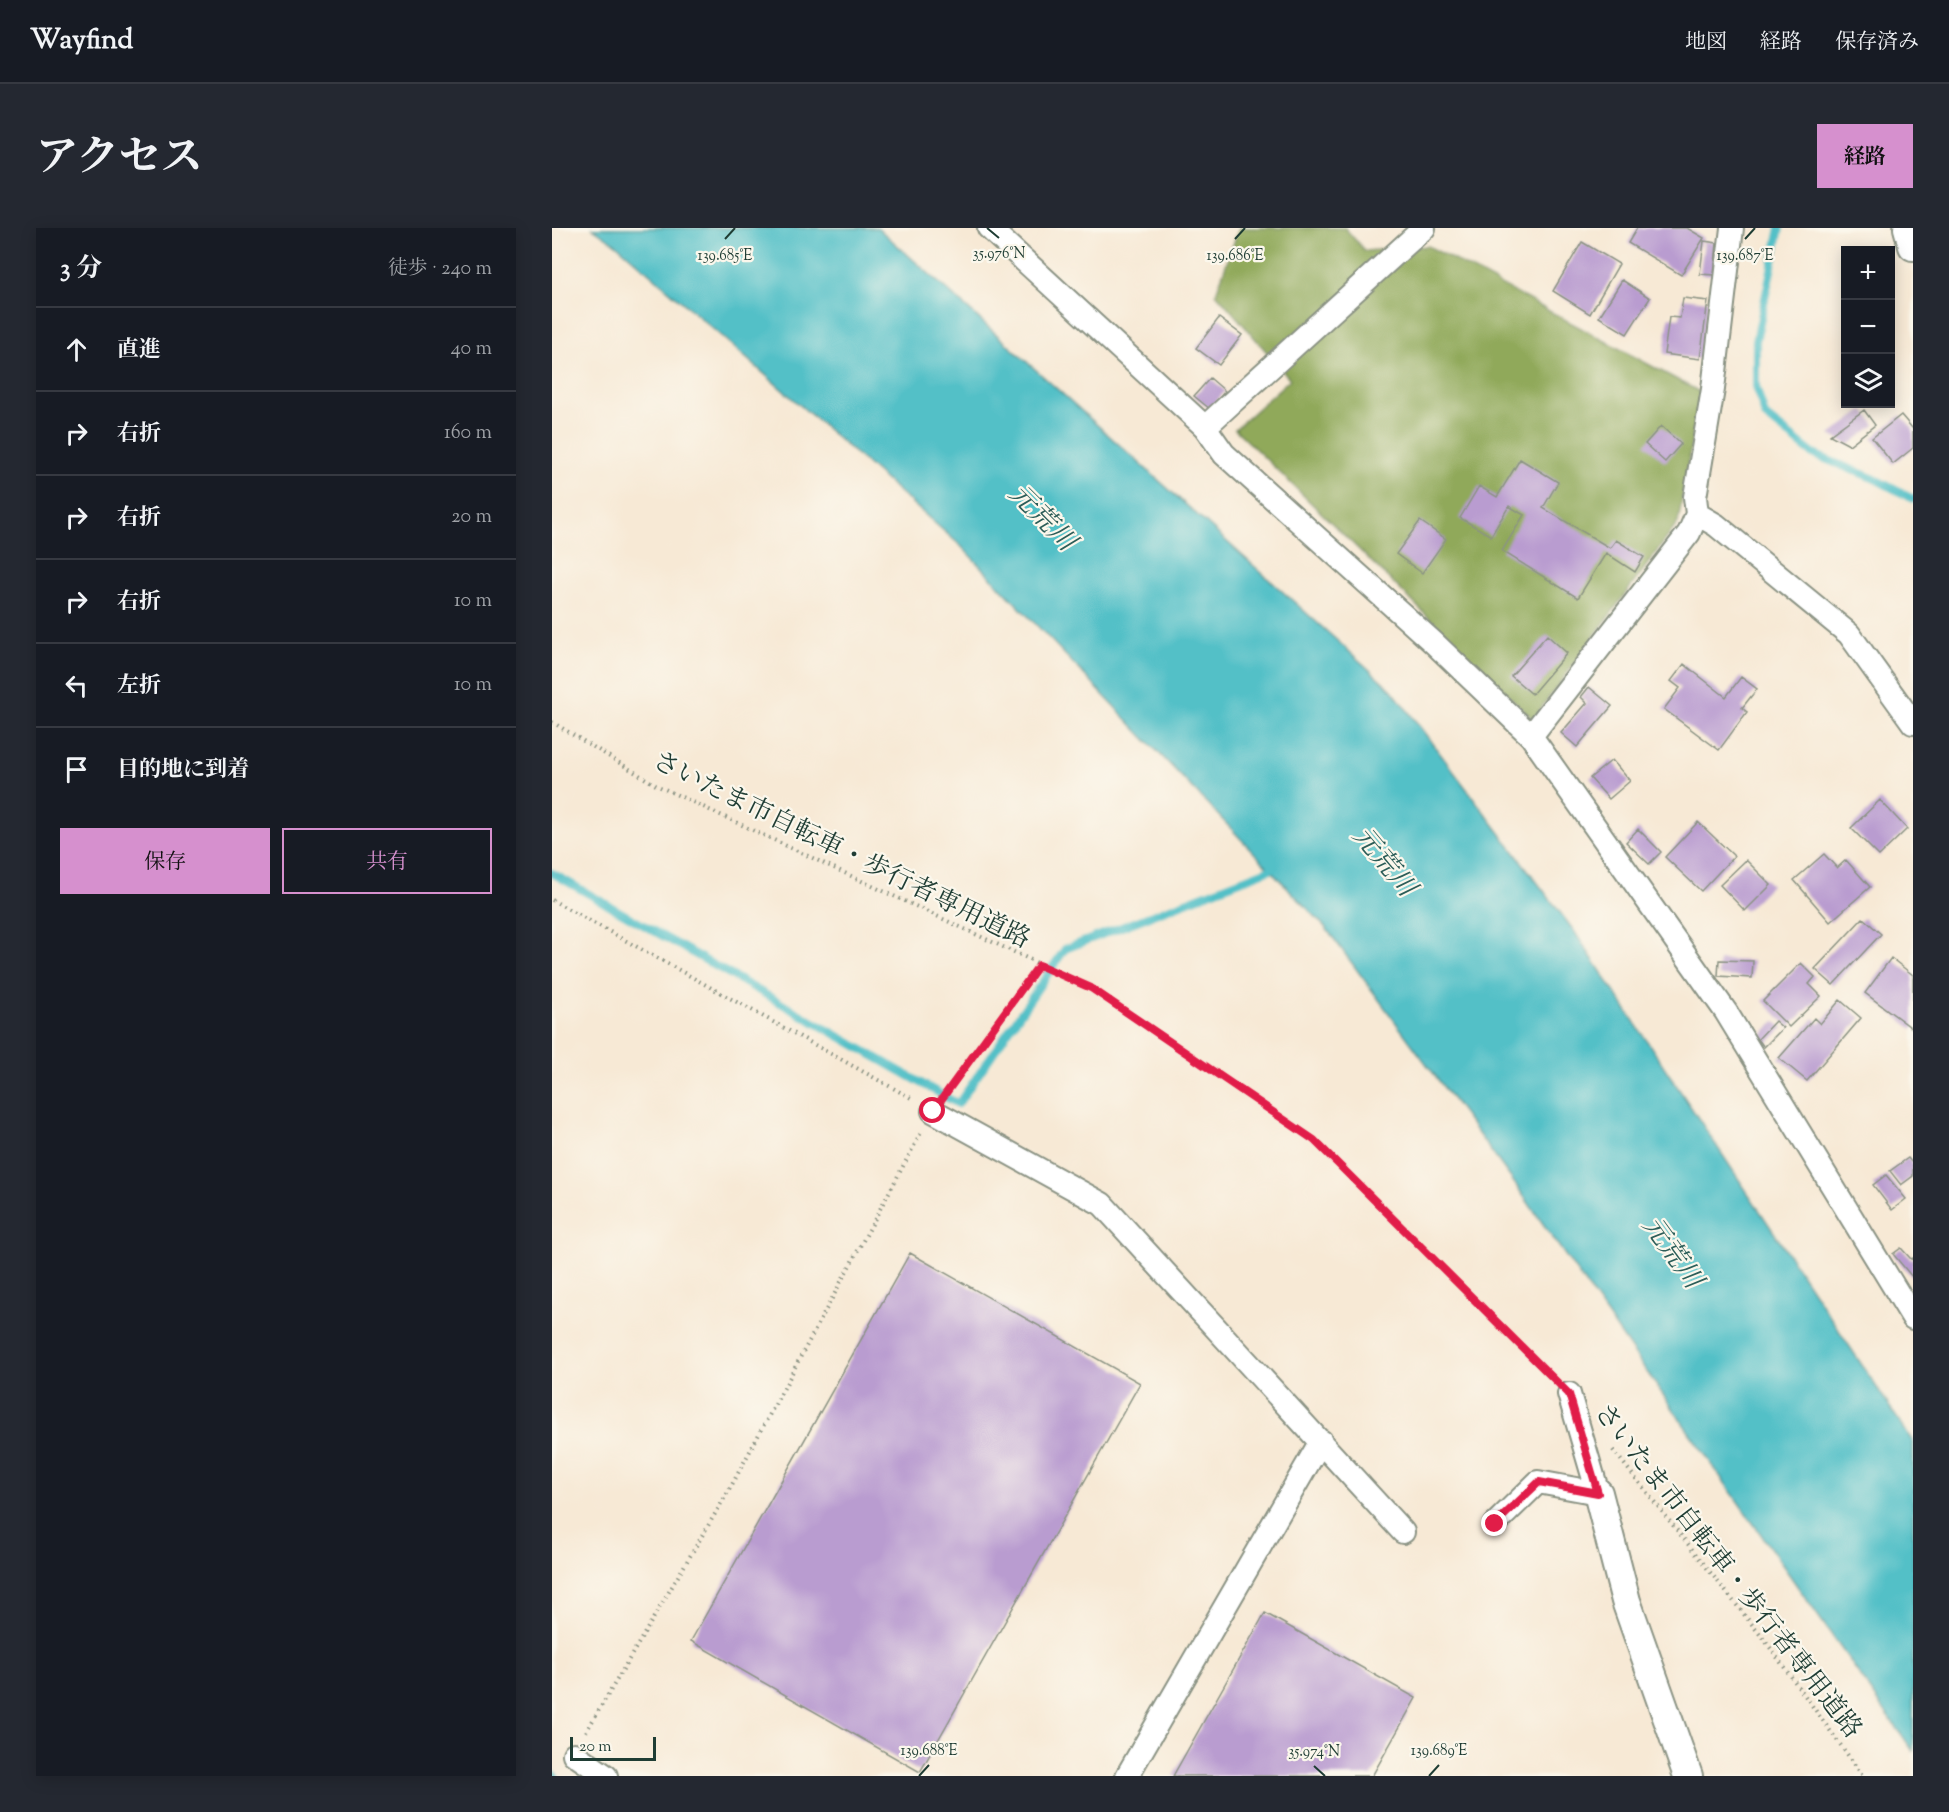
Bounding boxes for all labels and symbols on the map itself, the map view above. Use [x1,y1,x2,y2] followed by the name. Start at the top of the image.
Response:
[973,244,1025,265] text: 35.976°N
[698,246,752,267] text: 139.685°E
[1206,246,1264,267] text: 139.686°E
[1716,246,1774,267] text: 139.687°E
[999,476,1086,563] water label: 元荒川
[646,743,1036,959] street label: さいたま市自転車・歩行者専用道路
[1342,819,1426,908] water label: 元荒川
[919,1097,945,1123] route start
[1631,1209,1712,1300] water label: 元荒川
[1584,1396,1870,1747] street label: さいたま市自転車・歩行者専用道路
[1481,1510,1507,1536] route end
[570,1734,656,1762] scale bar
[900,1741,958,1762] text: 139.688°E
[1411,1741,1467,1762] text: 139.689°E
[1288,1742,1340,1763] text: 35.974°N

